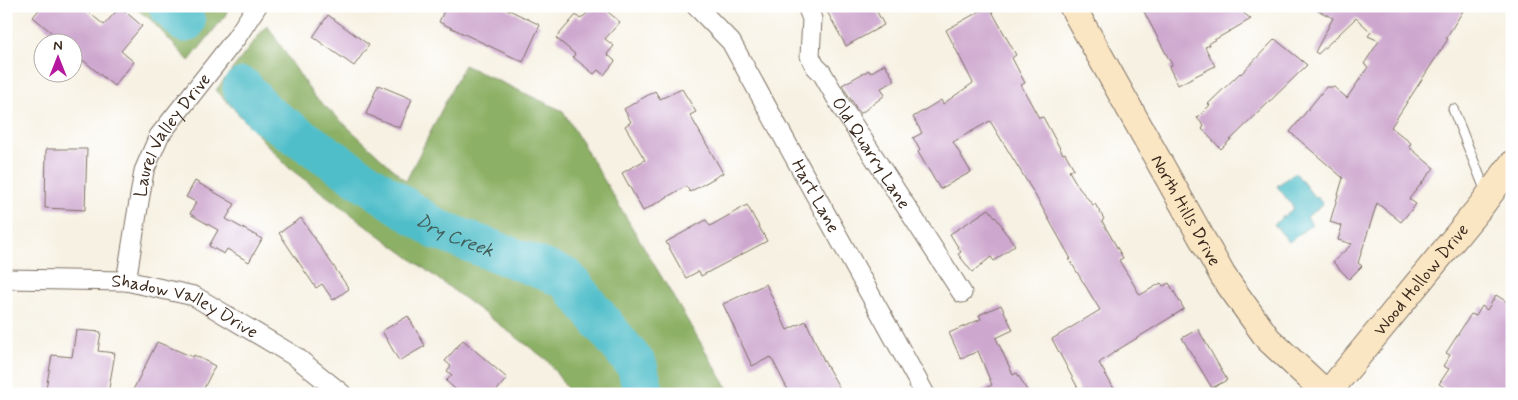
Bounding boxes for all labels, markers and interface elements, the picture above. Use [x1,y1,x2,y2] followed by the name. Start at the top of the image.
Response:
[32,32,82,82] north arrow
[53,37,63,55] text: N
[129,69,217,199] street label: Laurel Valley Drive
[825,93,916,214] street label: Old Quarry Lane
[1145,151,1226,271] street label: North Hills Drive
[785,155,845,237] street label: Hart Lane
[411,208,498,264] water label: Dry Creek
[1368,219,1475,341] street label: Wood Hollow Drive
[111,269,262,345] street label: Shadow Valley Drive

